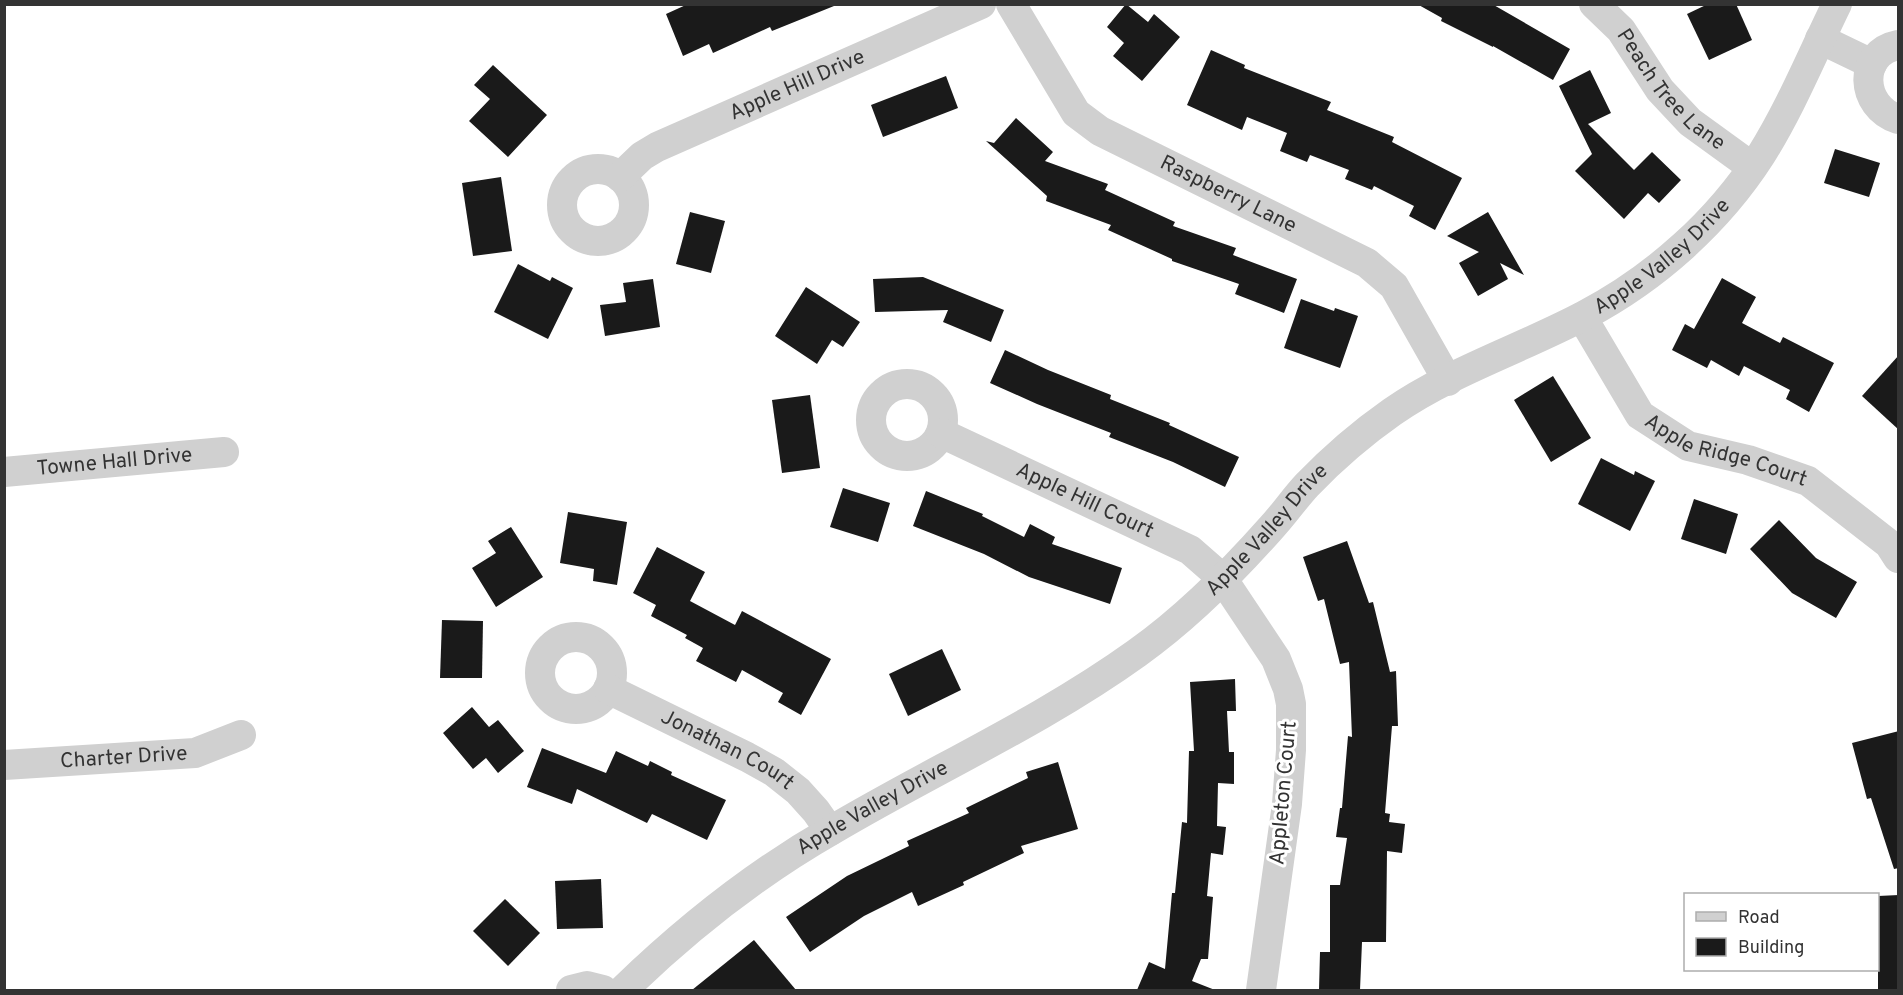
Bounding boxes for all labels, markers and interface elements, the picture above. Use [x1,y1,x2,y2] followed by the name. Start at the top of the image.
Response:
[1610,24,1731,157] street label: Peach Tree Lane
[725,43,869,127] street label: Apple Hill Drive
[1155,149,1301,240] street label: Raspberry Lane
[1589,193,1736,321] street label: Apple Valley Drive
[1639,408,1811,493] street label: Apple Ridge Court
[36,441,194,482] street label: Towne Hall Drive
[1011,457,1158,545] street label: Apple Hill Court
[1200,458,1334,602] street label: Apple Valley Drive
[656,703,800,796] street label: Jonathan Court
[1264,720,1304,866] street label: Appleton Court
[59,740,188,775] street label: Charter Drive
[792,754,953,861] street label: Apple Valley Drive
[1684,893,1879,971] legend
[1738,907,1780,930] text: Road
[1738,937,1804,960] text: Building

